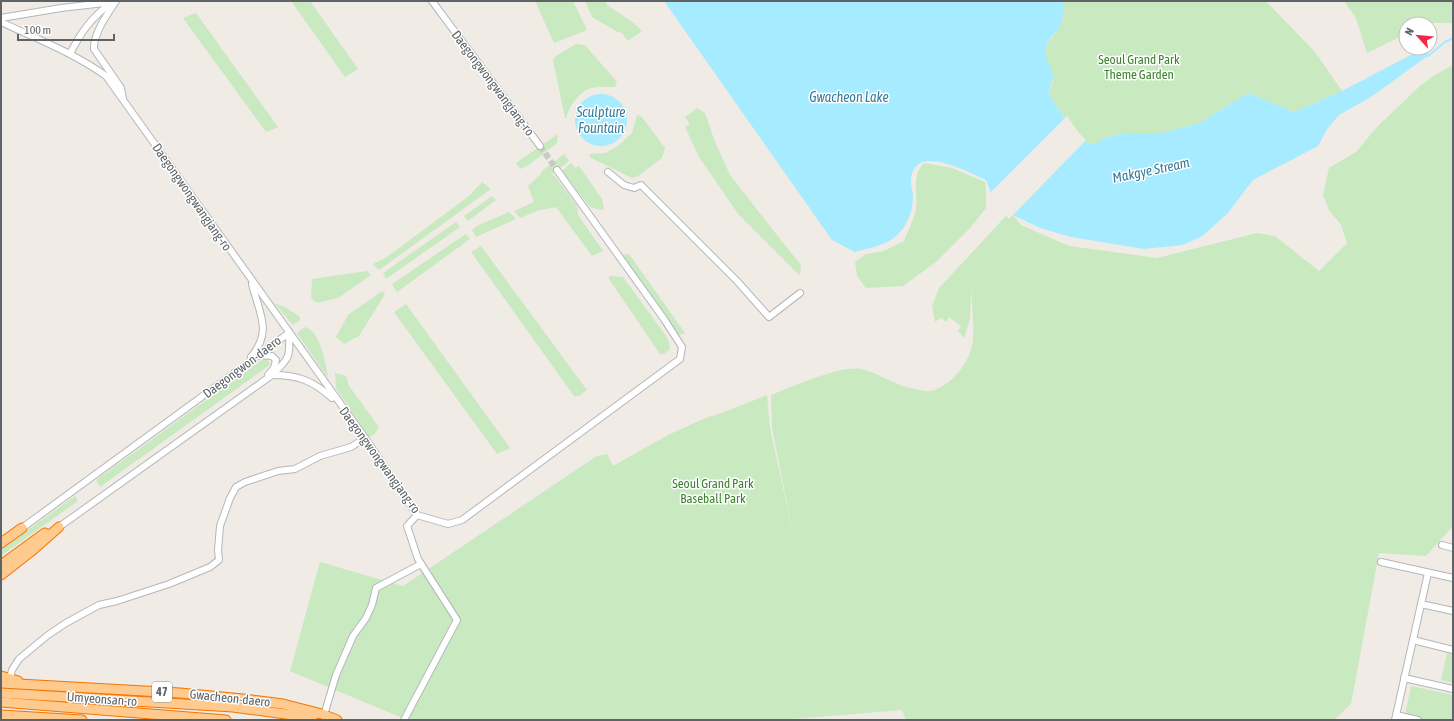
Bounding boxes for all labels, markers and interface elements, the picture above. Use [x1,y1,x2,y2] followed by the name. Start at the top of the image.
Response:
[18,16,114,42] scale bar
[1398,16,1438,56] north arrow
[24,23,51,37] text: 100 m
[1402,26,1416,37] text: N
[449,27,537,139] street label: Daegongwongwangjang-ro
[1098,52,1180,82] park label: Seoul Grand Park Theme Garden
[809,89,889,105] water label: Gwacheon Lake
[575,104,626,136] water label: Sculpture Fountain
[149,140,235,254] street label: Daegongwongwangjang-ro
[1111,154,1191,186] water label: Makgye Stream
[200,333,284,401] street label: Daegongwon-daero
[336,404,424,516] street label: Daegongwongwangjang-ro
[672,476,754,506] park label: Seoul Grand Park Baseball Park
[152,682,172,702] road number: 47
[189,686,271,710] street label: Gwacheon-daero
[66,689,138,709] street label: Umyeonsan-ro

